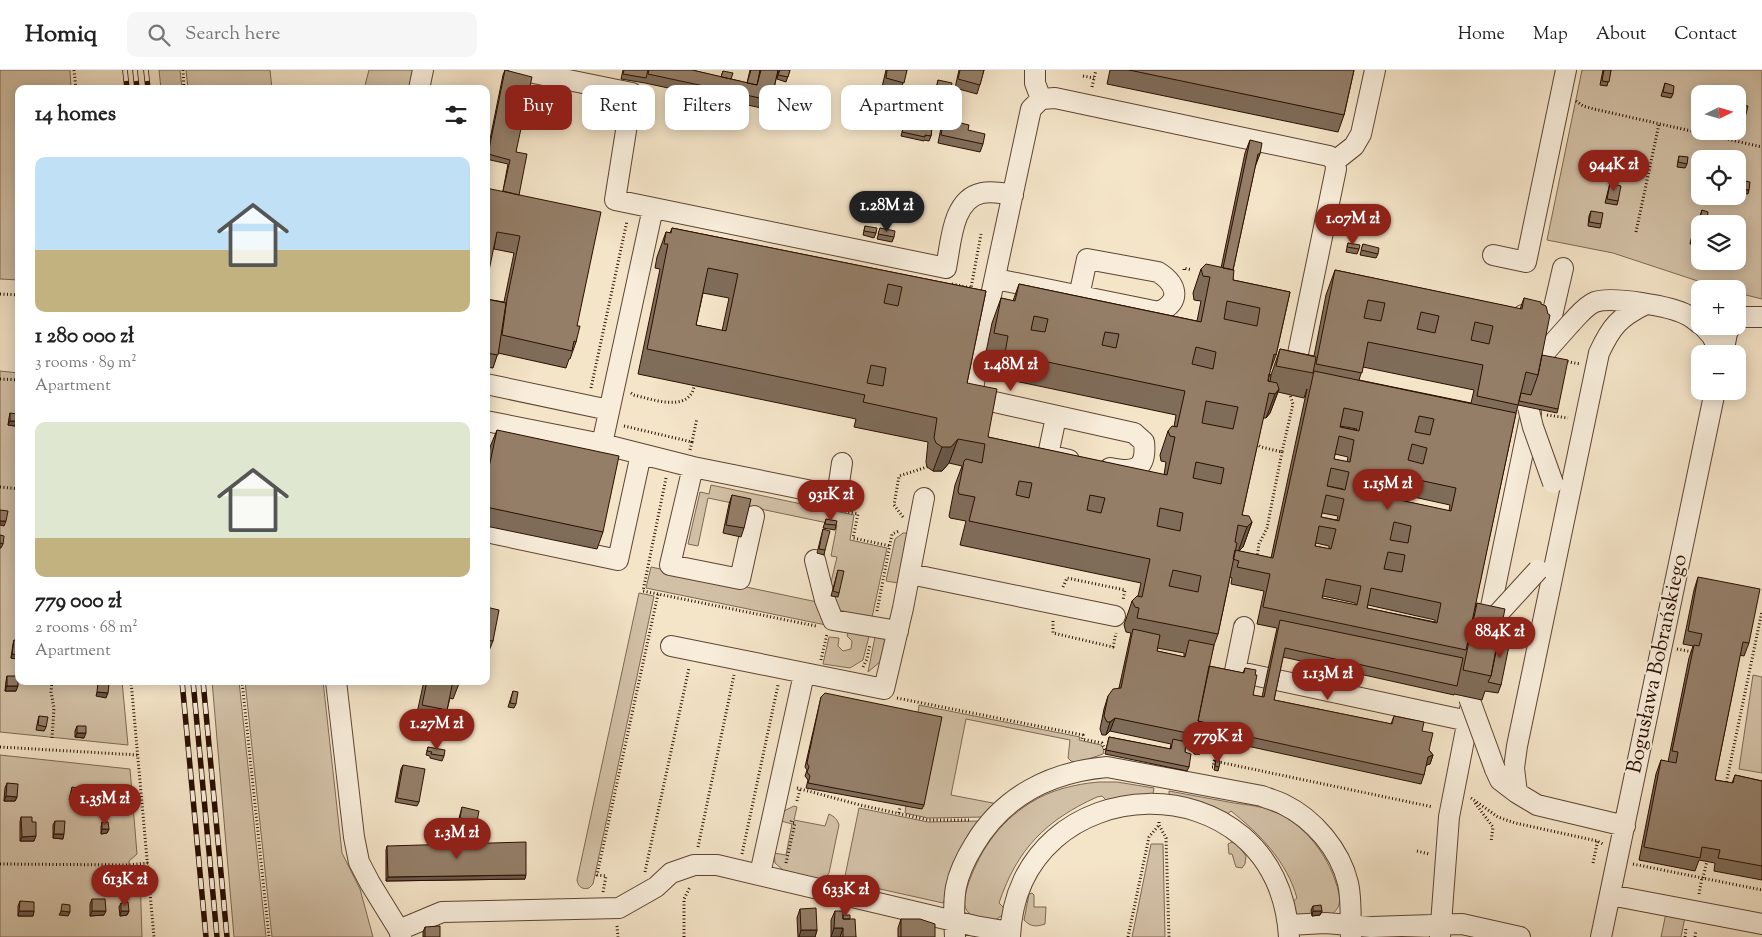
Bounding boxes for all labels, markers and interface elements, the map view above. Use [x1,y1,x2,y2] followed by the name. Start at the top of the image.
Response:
[127,12,477,57] search box
[25,18,97,52] text: Homiq
[145,21,173,49] icon: search
[185,21,280,48] text: Search here
[1458,22,1505,48] text: Home
[1533,22,1568,48] text: Map
[1596,22,1646,48] text: About
[1674,22,1737,48] text: Contact
[505,85,572,130] chip: Buy
[582,85,655,130] chip: Rent
[665,85,749,130] chip: Filters
[759,85,831,130] chip: New
[841,85,962,130] chip: Apartment
[1691,85,1746,140] north arrow
[1691,85,1746,400] map controls
[35,100,116,130] text: 14 homes
[442,101,470,129] icon: filters
[1568,150,1660,192] pin: 944K zł
[1691,150,1746,205] button: locate
[1589,154,1639,177] text: 944K zł
[208,190,298,280] icon: home
[835,190,939,233] pin: 1.28M zł
[860,195,914,218] text: 1.28M zł
[1301,204,1405,246] pin: 1.07M zł
[1326,208,1380,231] text: 1.07M zł
[1691,215,1746,270] button: layers
[1691,280,1746,335] button: +
[35,322,134,352] text: 1 280 000 zł
[1691,345,1746,400] button: −
[959,350,1063,392] pin: 1.48M zł
[35,352,137,375] text: 3 rooms · 89 m²
[984,354,1038,377] text: 1.48M zł
[35,375,111,398] text: Apartment
[208,455,298,545] icon: home
[1336,468,1440,511] pin: 1.15M zł
[1363,473,1413,496] text: 1.15M zł
[785,480,877,522] pin: 931K zł
[808,484,854,507] text: 931K zł
[1620,552,1696,776] street label: Bogusława Bobrańskiego
[35,587,122,617] text: 779 000 zł
[1454,616,1546,659] pin: 884K zł
[35,617,138,640] text: 2 rooms · 68 m²
[1475,621,1525,644] text: 884K zł
[35,640,111,663] text: Apartment
[1276,658,1380,701] pin: 1.13M zł
[1303,663,1353,686] text: 1.13M zł
[385,708,489,751] pin: 1.27M zł
[410,713,464,736] text: 1.27M zł
[1172,722,1264,764] pin: 779K zł
[1193,726,1243,749] text: 779K zł
[53,784,157,826] pin: 1.35M zł
[80,788,130,811] text: 1.35M zł
[411,818,503,860] pin: 1.3M zł
[435,822,479,845] text: 1.3M zł
[79,864,171,907] pin: 613K zł
[102,869,148,892] text: 613K zł
[800,874,892,917] pin: 633K zł
[823,879,869,902] text: 633K zł

